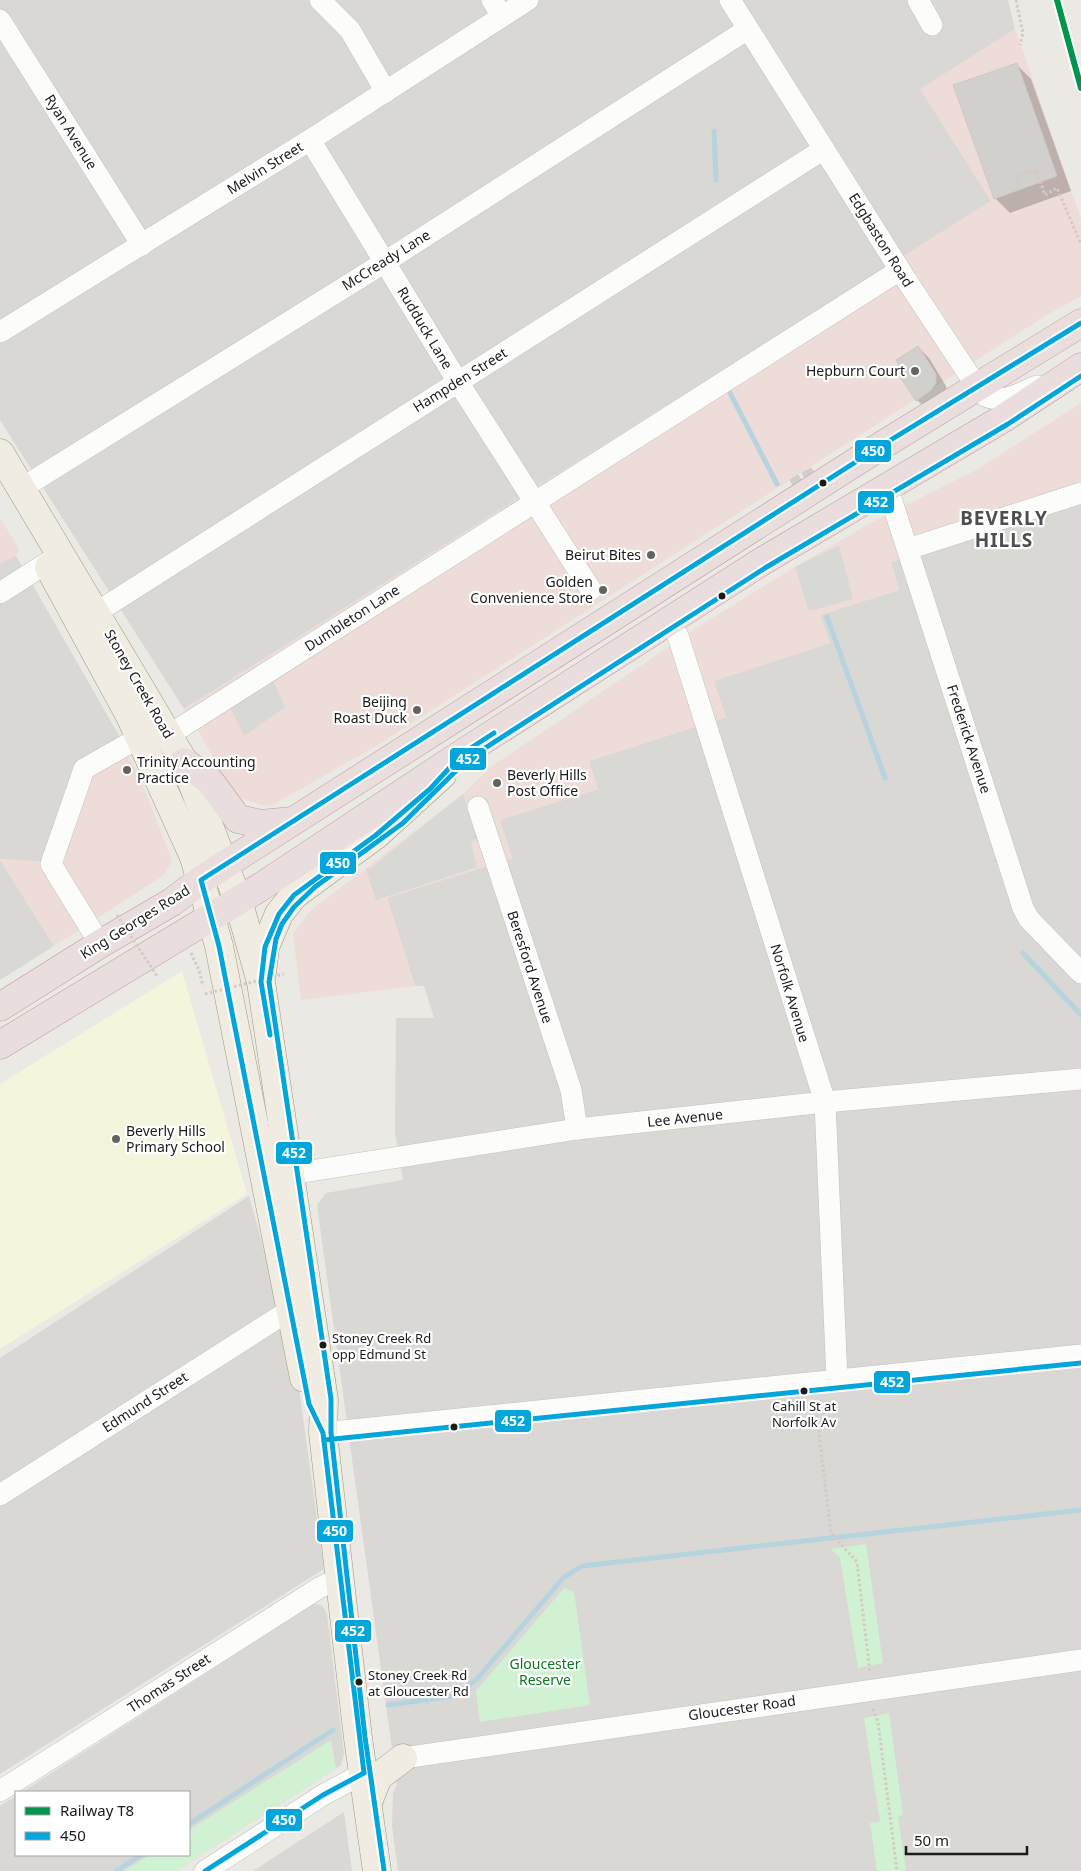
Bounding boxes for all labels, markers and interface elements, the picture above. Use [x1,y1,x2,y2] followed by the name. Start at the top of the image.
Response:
[41,91,102,173] street label: Ryan Avenue
[223,137,306,199] street label: Melvin Street
[845,189,918,290] street label: Edgbaston Road
[338,225,434,294] street label: McCready Lane
[393,283,458,372] street label: Rudduck Lane
[409,343,510,416] street label: Hampden Street
[806,361,905,380] place label: Hepburn Court
[909,365,921,377] marker: Hepburn Court
[854,439,892,463] line badge: 450
[861,441,885,460] text: 450
[818,478,828,488] unlabelled marker
[857,490,895,514] line badge: 452
[864,492,888,511] text: 452
[960,505,1048,553] district label: BEVERLY HILLS
[565,545,641,564] place label: Beirut Bites
[645,549,657,561] marker: Beirut Bites
[470,572,593,607] place label: Golden Convenience Store
[301,580,403,655] street label: Dumbleton Lane
[597,584,609,596] marker: Golden Convenience Store
[717,591,727,601] unlabelled marker
[100,626,178,742] street label: Stoney Creek Road
[943,682,996,796] street label: Frederick Avenue
[334,692,408,727] place label: Beijing Roast Duck
[411,704,423,716] marker: Beijing Roast Duck
[449,747,487,771] line badge: 452
[456,749,480,768] text: 452
[137,752,256,787] place label: Trinity Accounting Practice
[121,764,133,776] marker: Trinity Accounting Practice
[507,765,587,800] place label: Beverly Hills Post Office
[491,777,503,789] marker: Beverly Hills Post Office
[319,851,357,875] line badge: 450
[326,853,350,872] text: 450
[76,880,193,963] street label: King Georges Road
[503,908,558,1026] street label: Beresford Avenue
[766,941,815,1045] street label: Norfolk Avenue
[646,1104,724,1131] street label: Lee Avenue
[126,1121,225,1156] place label: Beverly Hills Primary School
[110,1133,122,1145] marker: Beverly Hills Primary School
[275,1141,313,1165] line badge: 452
[282,1143,306,1162] text: 452
[332,1329,431,1363] place label: Stoney Creek Rd opp Edmund St
[318,1340,328,1350] marker: Stoney Creek Rd opp Edmund St
[98,1367,191,1436] street label: Edmund Street
[873,1370,911,1394] line badge: 452
[880,1372,904,1391] text: 452
[799,1386,809,1396] marker: Cahill St at Norfolk Av
[772,1397,836,1431] place label: Cahill St at Norfolk Av
[494,1409,532,1433] line badge: 452
[501,1411,525,1430] text: 452
[449,1422,459,1432] unlabelled marker
[316,1519,354,1543] line badge: 450
[323,1521,347,1540] text: 450
[334,1619,372,1643] line badge: 452
[341,1621,365,1640] text: 452
[124,1649,214,1716] street label: Thomas Street
[510,1654,581,1689] park label: Gloucester Reserve
[368,1666,469,1700] place label: Stoney Creek Rd at Gloucester Rd
[354,1677,364,1687] marker: Stoney Creek Rd at Gloucester Rd
[687,1691,797,1724] street label: Gloucester Road
[15,1791,190,1856] legend
[60,1800,134,1820] text: Railway T8
[265,1808,303,1832] line badge: 450
[272,1810,296,1829] text: 450
[906,1824,1027,1856] scale bar
[60,1825,86,1845] text: 450
[914,1830,949,1850] text: 50 m

